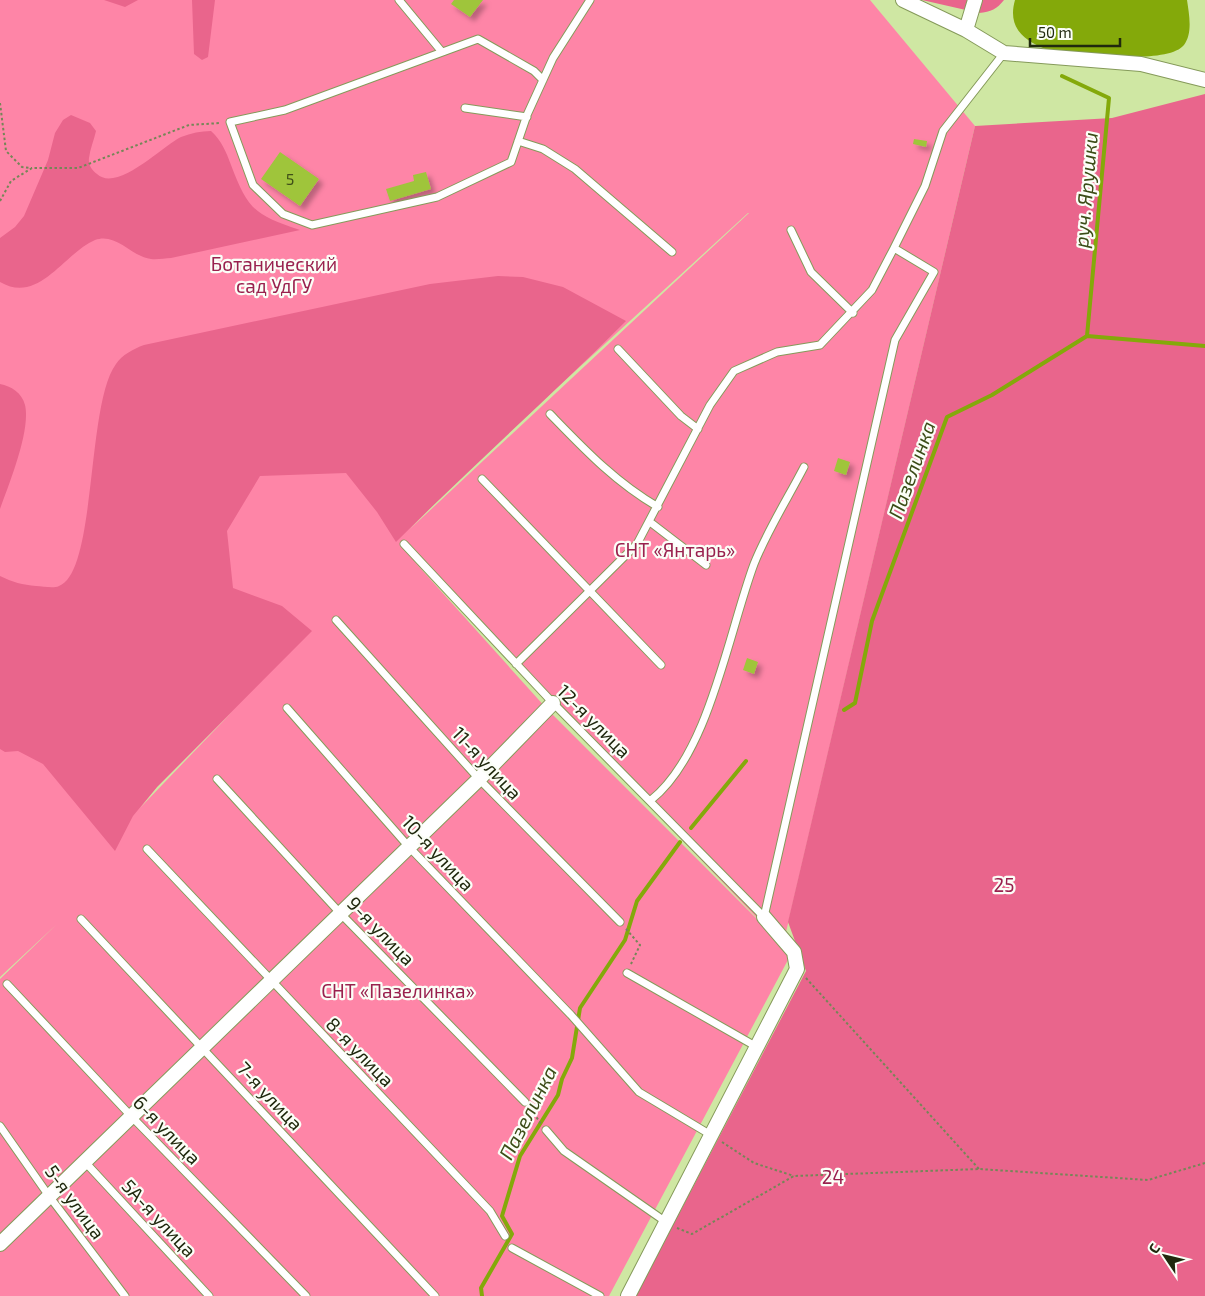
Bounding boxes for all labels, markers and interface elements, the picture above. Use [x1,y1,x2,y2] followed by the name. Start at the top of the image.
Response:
[1030,15,1120,47] scale bar
[1038,23,1072,41] text: 50 m
[1068,131,1102,249] water label: руч. Ярушки
[286,169,294,188] house number: 5
[211,252,337,297] park label: Ботанический сад УдГУ
[882,418,940,522] water label: Пазелинка
[615,538,735,561] park label: СНТ «Янтарь»
[552,679,636,763] street label: 12-я улица
[447,721,527,805] street label: 11-я улица
[397,810,479,896] street label: 10-я улица
[994,873,1014,896] park label: 25
[342,891,420,971] street label: 9-я улица
[321,979,475,1002] park label: СНТ «Пазелинка»
[321,1012,399,1092] street label: 8-я улица
[232,1057,308,1135] street label: 7-я улица
[493,1062,561,1163] water label: Пазелинка
[128,1090,206,1170] street label: 6-я улица
[40,1160,110,1244] street label: 5-я улица
[822,1165,844,1188] park label: 24
[117,1174,201,1262] street label: 5А-я улица
[1140,1231,1190,1281] north arrow
[1145,1240,1163,1257] text: С

